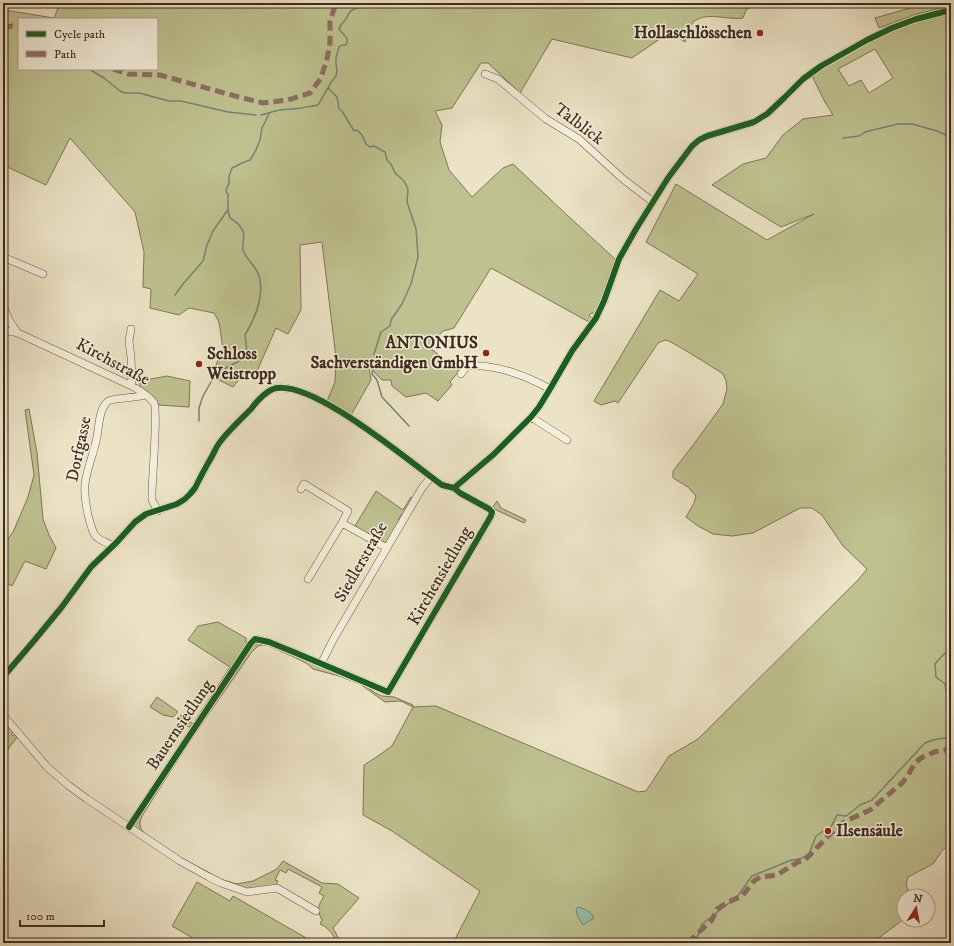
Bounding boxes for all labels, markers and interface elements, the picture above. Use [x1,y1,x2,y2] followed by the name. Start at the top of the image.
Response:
[18,18,158,70] legend
[634,22,752,44] place label: Hollaschlösschen
[54,27,106,42] text: Cycle path
[755,28,765,38] marker: Hollaschlösschen
[54,47,77,62] text: Path
[550,98,609,150] street label: Talblick
[310,332,478,374] place label: ANTONIUS Sachverständigen GmbH
[72,333,154,391] street label: Kirchstraße
[206,343,276,385] place label: Schloss Weistropp
[481,348,491,358] marker: ANTONIUS Sachverständigen GmbH
[194,359,204,369] marker: Schloss Weistropp
[61,414,97,484] street label: Dorfgasse
[329,518,393,606] street label: Siedlerstraße
[403,522,478,629] street label: Kirchensiedlung
[142,675,219,774] street label: Bauernsiedlung
[836,820,903,842] place label: Ilsensäule
[823,826,833,836] marker: Ilsensäule
[896,888,936,928] north arrow
[912,891,923,907] text: N
[20,902,104,928] scale bar
[26,909,55,924] text: 100 m

